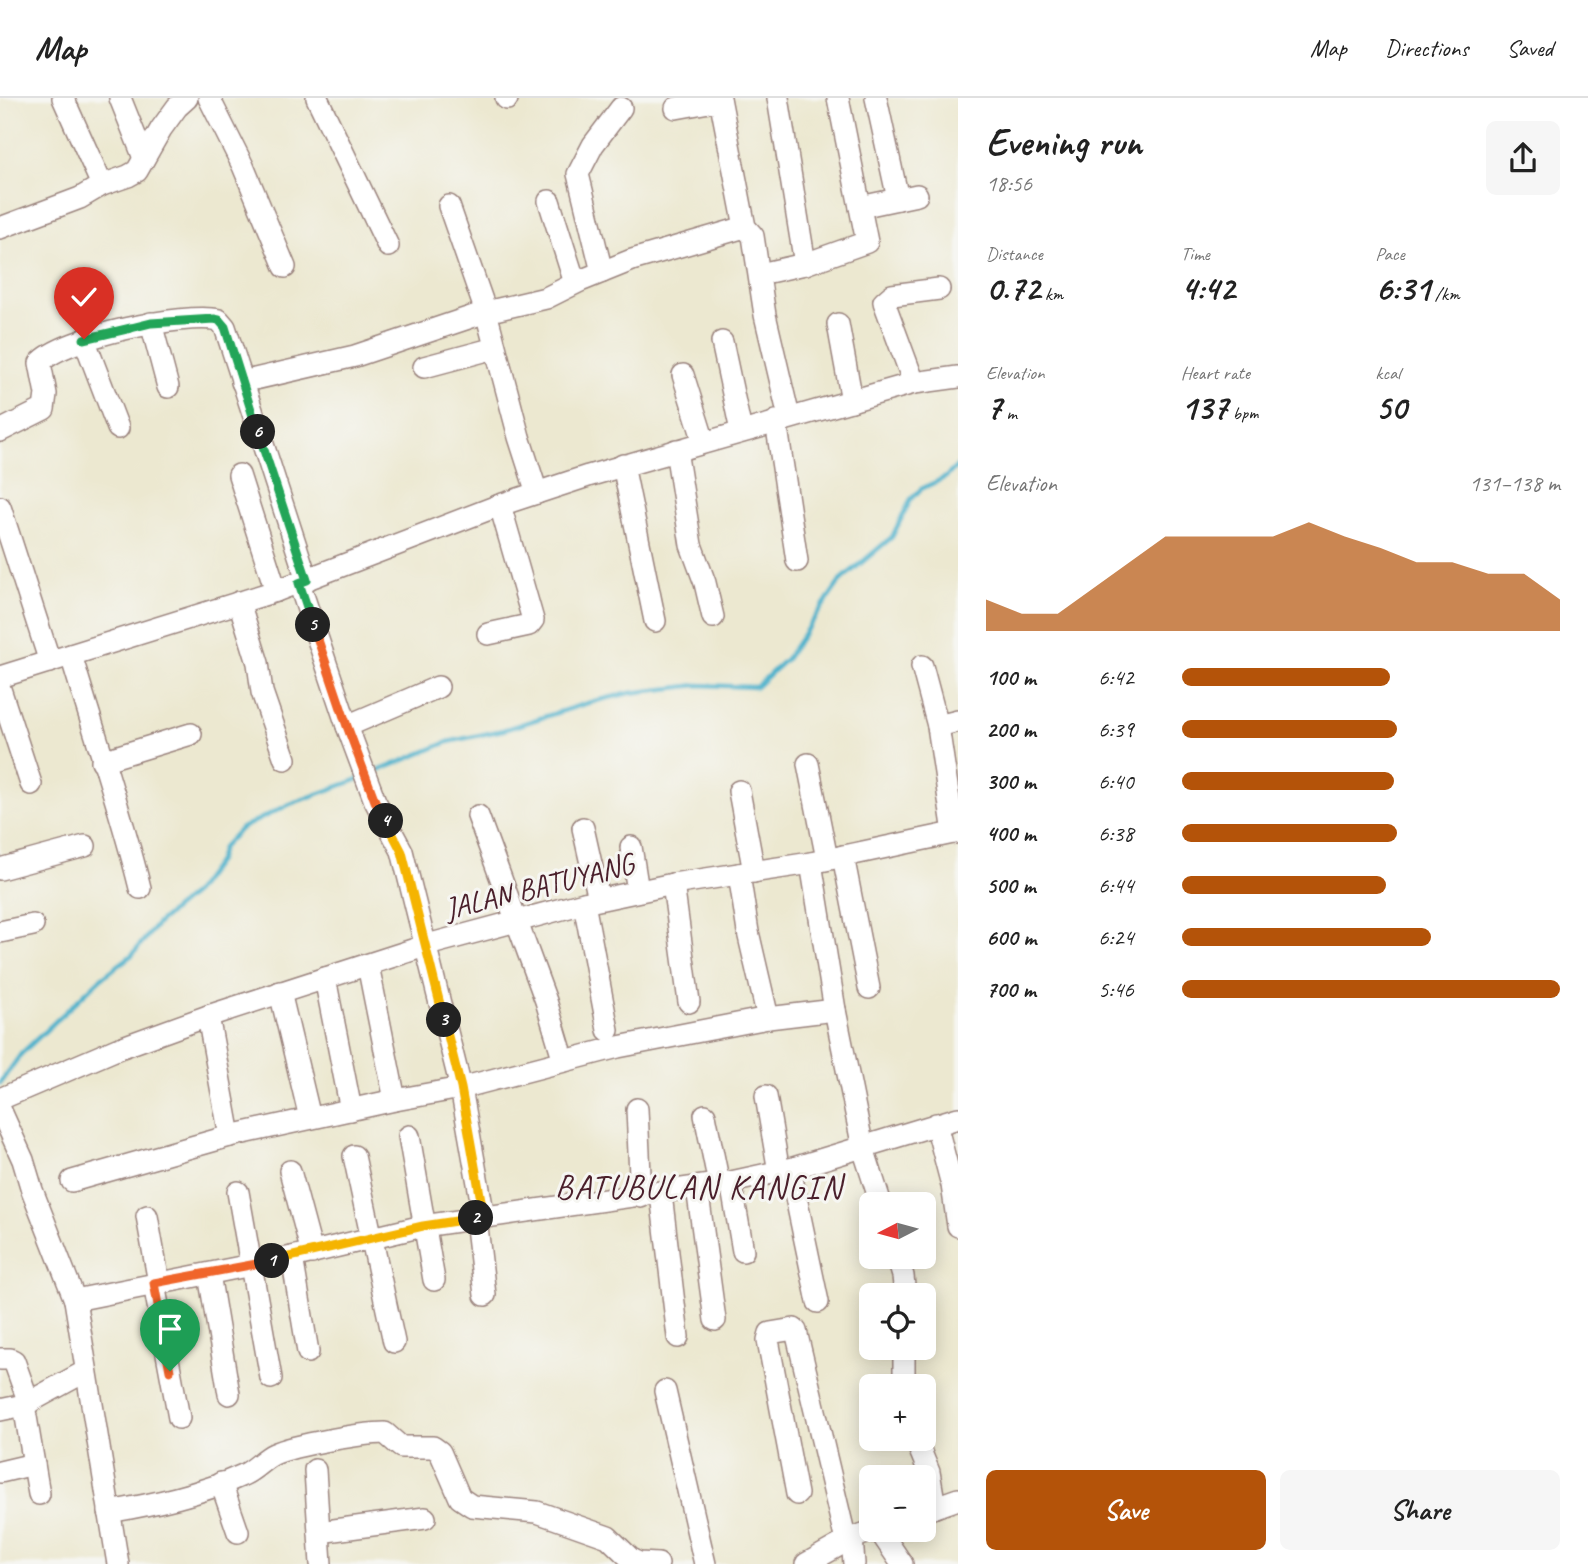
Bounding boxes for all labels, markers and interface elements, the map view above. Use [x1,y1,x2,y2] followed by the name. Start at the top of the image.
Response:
[35,27,86,69] text: Map
[1310,33,1347,63] text: Map
[1385,33,1468,63] text: Directions
[1506,33,1553,63] text: Saved
[986,119,1142,166] text: Evening run
[1486,121,1560,195] button: share
[986,169,1032,198] text: 18:56
[986,242,1043,266] text: Distance
[1181,242,1210,266] text: Time
[1375,242,1405,266] text: Pace
[986,266,1040,311] text: 0.72
[1181,266,1235,311] text: 4:42
[1375,266,1430,311] text: 6:31
[54,267,114,339] pin
[65,278,103,316] icon: check
[1040,282,1063,306] text: km
[1430,282,1460,306] text: /km
[986,361,1044,385] text: Elevation
[1181,361,1250,385] text: Heart rate
[1375,361,1400,385] text: kcal
[986,385,1002,430] text: 7
[1181,385,1228,430] text: 137
[1375,385,1406,430] text: 50
[1002,401,1017,425] text: m
[1228,401,1258,425] text: bpm
[240,414,276,450] pin: 6
[253,419,262,443] text: 6
[986,469,1057,498] text: Elevation
[1469,469,1560,498] text: 131–138 m
[296,608,330,642] pin: 5
[308,612,317,636] text: 5
[986,663,1036,692] text: 100 m
[1098,663,1134,692] text: 6:42
[986,715,1036,744] text: 200 m
[1098,715,1134,744] text: 6:39
[986,767,1036,796] text: 300 m
[1098,767,1134,796] text: 6:40
[368,804,404,838] pin: 4
[381,808,390,832] text: 4
[986,819,1036,848] text: 400 m
[1098,819,1134,848] text: 6:38
[439,843,640,928] street label: JALAN BATUYANG
[986,871,1035,900] text: 500 m
[1098,871,1134,900] text: 6:44
[986,923,1036,952] text: 600 m
[1098,923,1134,952] text: 6:24
[986,975,1036,1004] text: 700 m
[1098,975,1134,1004] text: 5:46
[426,1002,462,1038] pin: 3
[439,1007,448,1031] text: 3
[555,1166,846,1208] district label: BATUBULAN KANGIN
[859,1192,936,1269] north arrow
[859,1192,936,1542] map controls
[458,1200,494,1236] pin: 2
[471,1205,480,1229] text: 2
[254,1244,290,1278] pin: 1
[267,1248,276,1272] text: 1
[859,1283,936,1360] button: locate
[140,1299,200,1371] pin
[151,1310,189,1348] icon: arrive
[859,1374,936,1451] button: +
[859,1465,936,1542] button: −
[986,1470,1266,1550] button: Save
[1280,1470,1560,1550] button: Share

